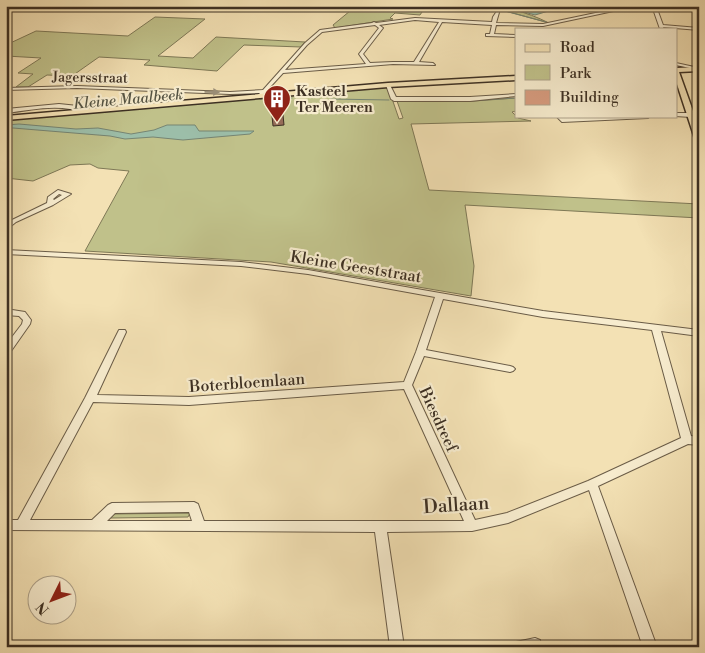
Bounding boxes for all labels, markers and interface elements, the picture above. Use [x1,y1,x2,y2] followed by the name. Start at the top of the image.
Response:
[515,28,678,118] legend
[560,38,595,57] text: Road
[560,64,592,83] text: Park
[51,68,128,88] street label: Jagersstraat
[296,83,373,117] place label: Kasteel Ter Meeren
[262,84,292,123] building icon: Kasteel Ter Meeren
[72,85,184,114] water label: Kleine Maalbeek
[559,88,619,107] text: Building
[205,89,221,97] one-way arrow
[289,247,423,287] street label: Kleine Geeststraat
[188,369,306,397] street label: Boterbloemlaan
[414,383,462,456] street label: Biesdreef
[422,491,490,519] street label: Dallaan
[28,576,78,626] north arrow
[33,598,53,618] text: N

